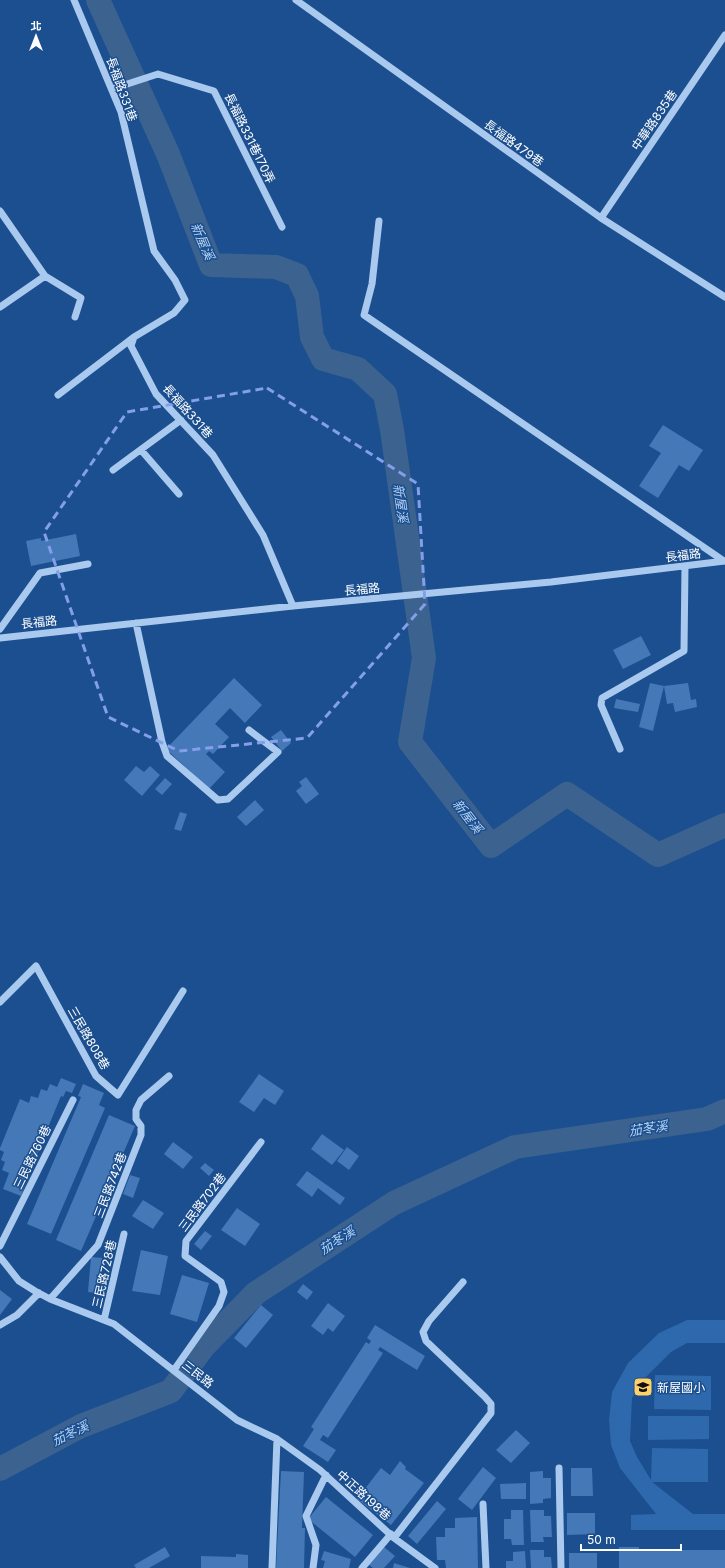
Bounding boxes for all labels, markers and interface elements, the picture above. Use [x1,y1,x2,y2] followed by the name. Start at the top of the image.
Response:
[16,16,56,56] north arrow
[31,19,42,33] text: 北
[103,55,141,123] street label: 長福路331巷
[628,87,680,153] street label: 中華路835巷
[222,90,278,186] street label: 長福路331巷170弄
[481,116,547,170] street label: 長福路479巷
[188,220,219,264] water label: 新屋溪
[160,381,216,441] street label: 長福路331巷
[390,483,412,525] water label: 新屋溪
[664,545,702,565] street label: 長福路
[343,580,381,598] street label: 長福路
[20,613,58,631] street label: 長福路
[450,796,488,838] water label: 新屋溪
[65,1004,113,1072] street label: 三民路808巷
[628,1117,670,1139] water label: 茄苳溪
[10,1122,54,1192] street label: 三民路760巷
[91,1150,129,1220] street label: 三民路742巷
[175,1170,229,1234] street label: 三民路702巷
[316,1222,359,1257] water label: 茄苳溪
[89,1238,119,1310] street label: 三民路728巷
[179,1357,217,1391] street label: 三民路
[632,1376,654,1398] school or university icon: 新屋國小
[657,1380,705,1395] place label: 新屋國小
[49,1416,93,1449] water label: 茄苳溪
[334,1467,394,1523] street label: 中正路198巷
[581,1526,681,1552] scale bar
[587,1532,616,1547] text: 50 m

